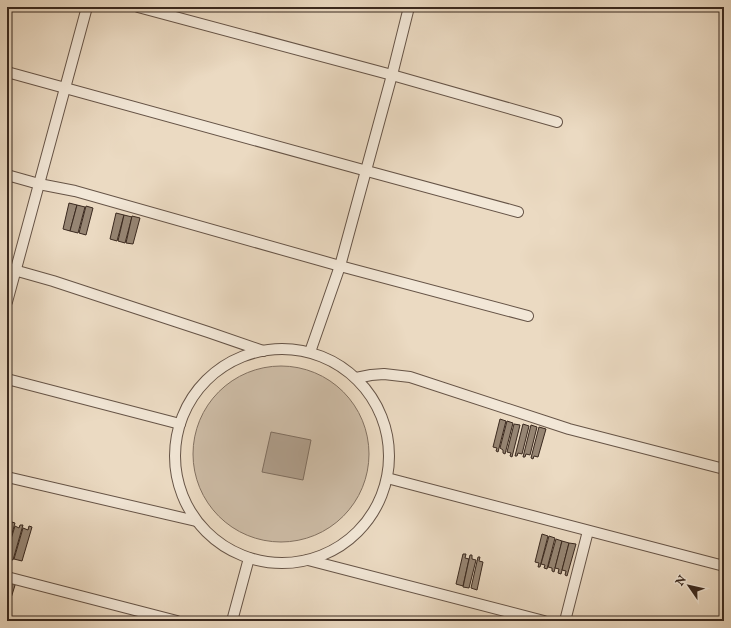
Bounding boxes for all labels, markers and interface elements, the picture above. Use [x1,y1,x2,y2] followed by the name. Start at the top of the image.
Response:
[669,566,709,606] north arrow
[673,573,690,590] text: N

